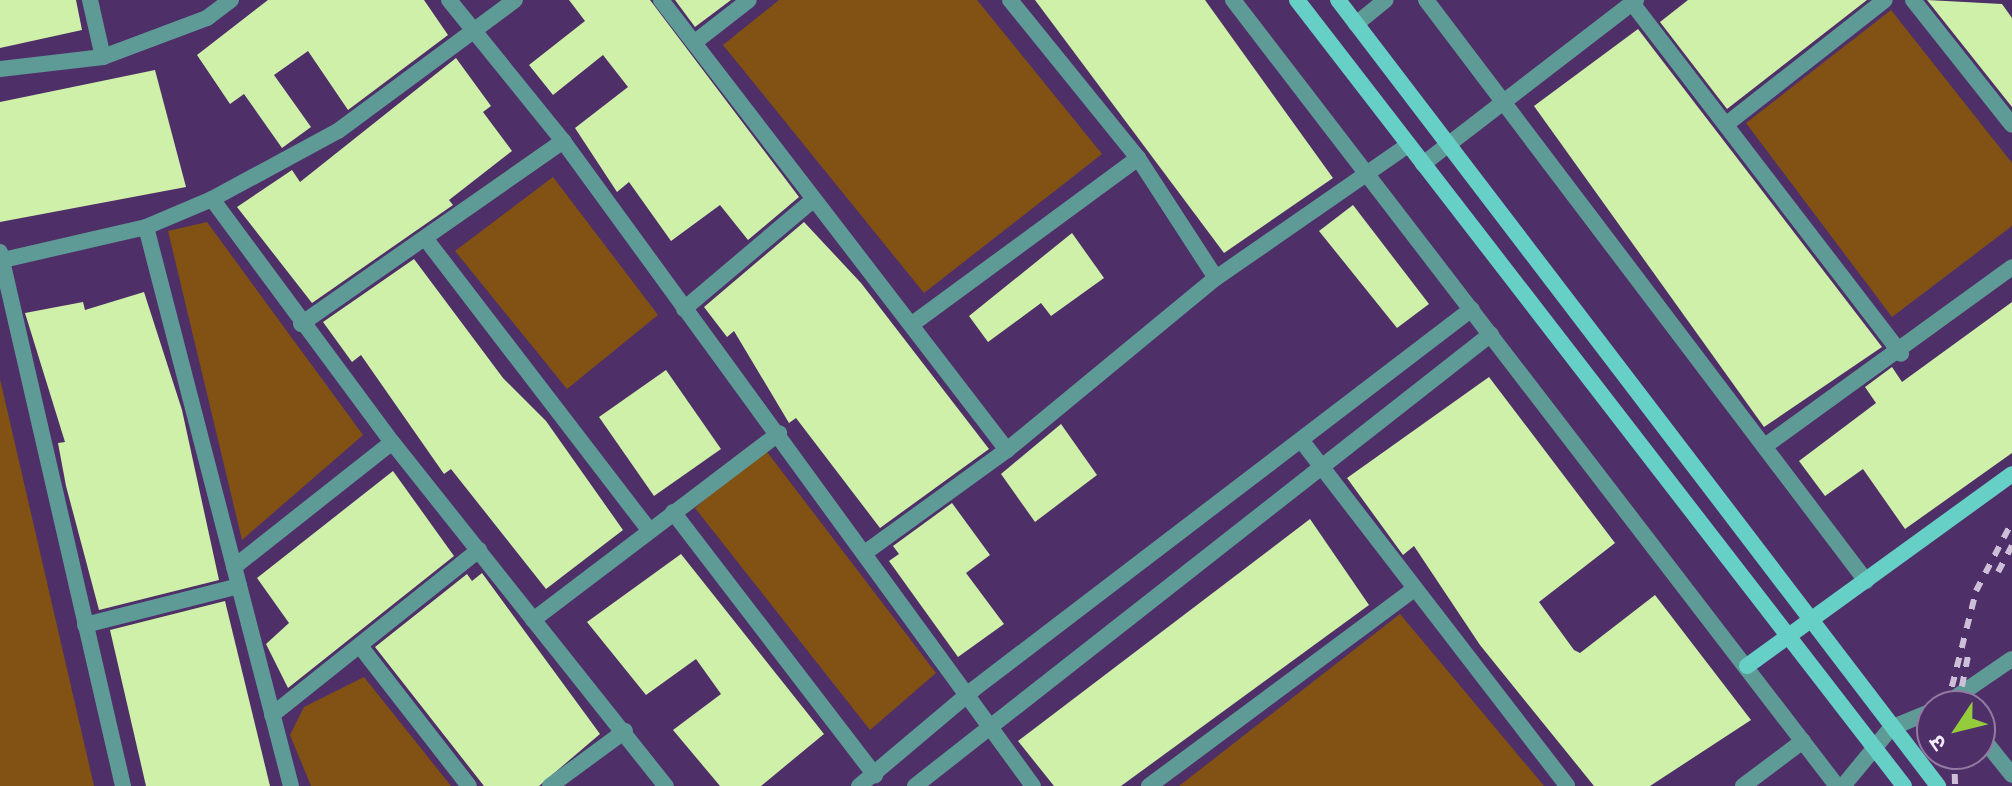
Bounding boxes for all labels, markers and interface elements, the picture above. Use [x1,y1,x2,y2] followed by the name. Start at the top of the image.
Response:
[1916,690,1996,770] north arrow
[1923,730,1952,756] text: उ

